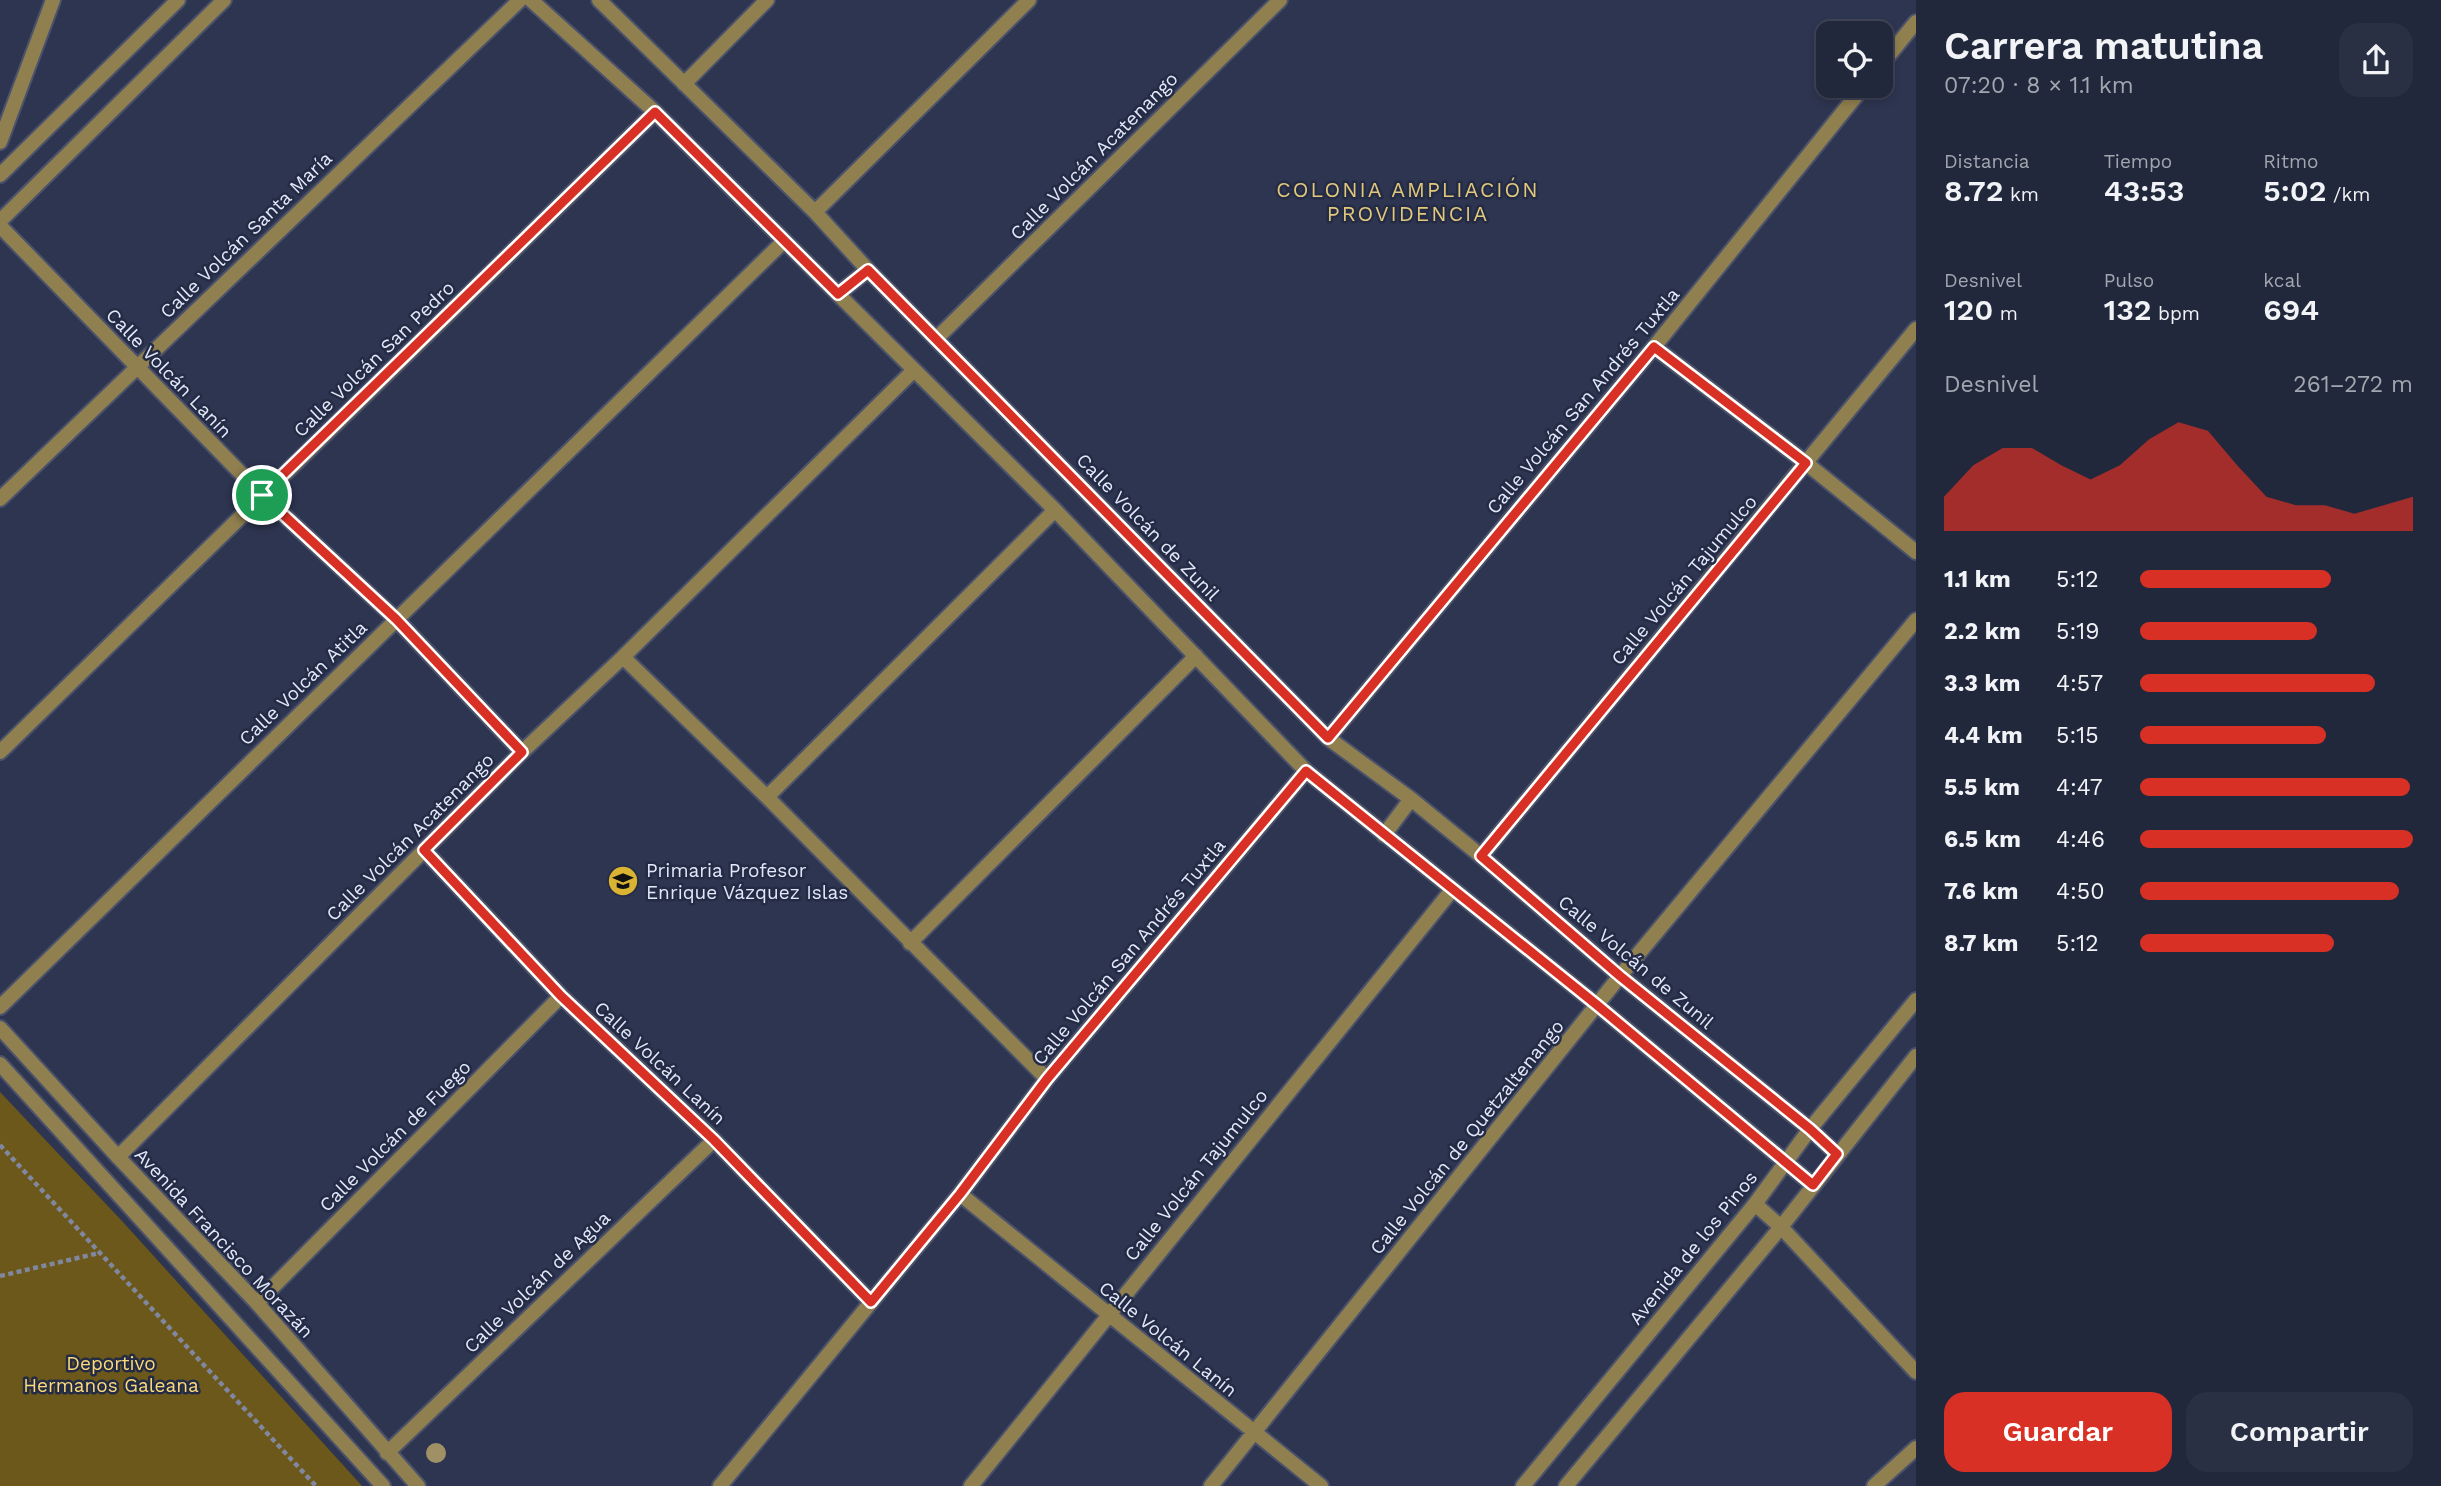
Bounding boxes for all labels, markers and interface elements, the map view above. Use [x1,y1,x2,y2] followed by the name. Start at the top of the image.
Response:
[1816,21,1893,98] map controls
[1816,21,1893,98] button: locate
[2339,23,2413,97] button: share
[1944,24,2263,68] text: Carrera matutina
[1005,67,1183,245] street label: Calle Volcán Acatenango
[1944,72,2134,99] text: 07:20 · 8 × 1.1 km
[155,147,337,323] street label: Calle Volcán Santa María
[1944,150,2030,173] text: Distancia
[2104,150,2172,173] text: Tiempo
[2263,150,2318,173] text: Ritmo
[1944,173,2003,208] text: 8.72
[2104,173,2184,208] text: 43:53
[2263,173,2327,208] text: 5:02
[1276,177,1540,226] district label: COLONIA AMPLIACIÓN PROVIDENCIA
[2003,183,2039,206] text: km
[2327,183,2370,206] text: /km
[1944,269,2022,292] text: Desnivel
[2104,269,2154,292] text: Pulso
[2263,269,2301,292] text: kcal
[289,276,459,442] street label: Calle Volcán San Pedro
[1482,283,1685,519] street label: Calle Volcán San Andrés Tuxtla
[1944,292,1993,327] text: 120
[2104,292,2152,327] text: 132
[2263,292,2319,327] text: 694
[1993,302,2018,325] text: m
[2152,302,2200,325] text: bpm
[101,303,237,443] street label: Calle Volcán Lanín
[1944,371,2039,398] text: Desnivel
[2293,371,2413,398] text: 261–272 m
[1072,449,1224,606] street label: Calle Volcán de Zunil
[232,465,292,525] pin
[243,476,281,514] icon: arrive
[1606,490,1762,670] street label: Calle Volcán Tajumulco
[1944,566,2011,593] text: 1.1 km
[2056,566,2099,593] text: 5:12
[234,616,372,750] street label: Calle Volcán Atitla
[1944,618,2021,645] text: 2.2 km
[2056,618,2099,645] text: 5:19
[1944,670,2020,697] text: 3.3 km
[2056,670,2103,697] text: 4:57
[1944,722,2023,749] text: 4.4 km
[2056,722,2099,749] text: 5:15
[321,748,499,926] street label: Calle Volcán Acatenango
[1944,774,2020,801] text: 5.5 km
[2056,774,2103,801] text: 4:47
[1944,826,2021,853] text: 6.5 km
[2056,826,2105,853] text: 4:46
[1028,834,1231,1070] street label: Calle Volcán San Andrés Tuxtla
[646,859,848,904] place label: Primaria Profesor Enrique Vázquez Islas
[606,864,640,898] school or university icon: Primaria Profesor Enrique Vázquez Islas
[1944,878,2018,905] text: 7.6 km
[2056,878,2105,905] text: 4:50
[1554,890,1719,1034] street label: Calle Volcán de Zunil
[1944,930,2018,957] text: 8.7 km
[2056,930,2099,957] text: 5:12
[590,996,730,1130] street label: Calle Volcán Lanín
[1365,1015,1569,1259] street label: Calle Volcán de Quetzaltenango
[314,1055,476,1217] street label: Calle Volcán de Fuego
[1119,1084,1273,1266] street label: Calle Volcán Tajumulco
[130,1143,318,1343] street label: Avenida Francisco Morazán
[1624,1166,1762,1330] street label: Avenida de los Pinos
[459,1206,615,1358] street label: Calle Volcán de Agua
[1094,1276,1242,1402] street label: Calle Volcán Lanín
[23,1352,199,1397] park label: Deportivo Hermanos Galeana
[1944,1392,2172,1472] button: Guardar
[2186,1392,2413,1472] button: Compartir

